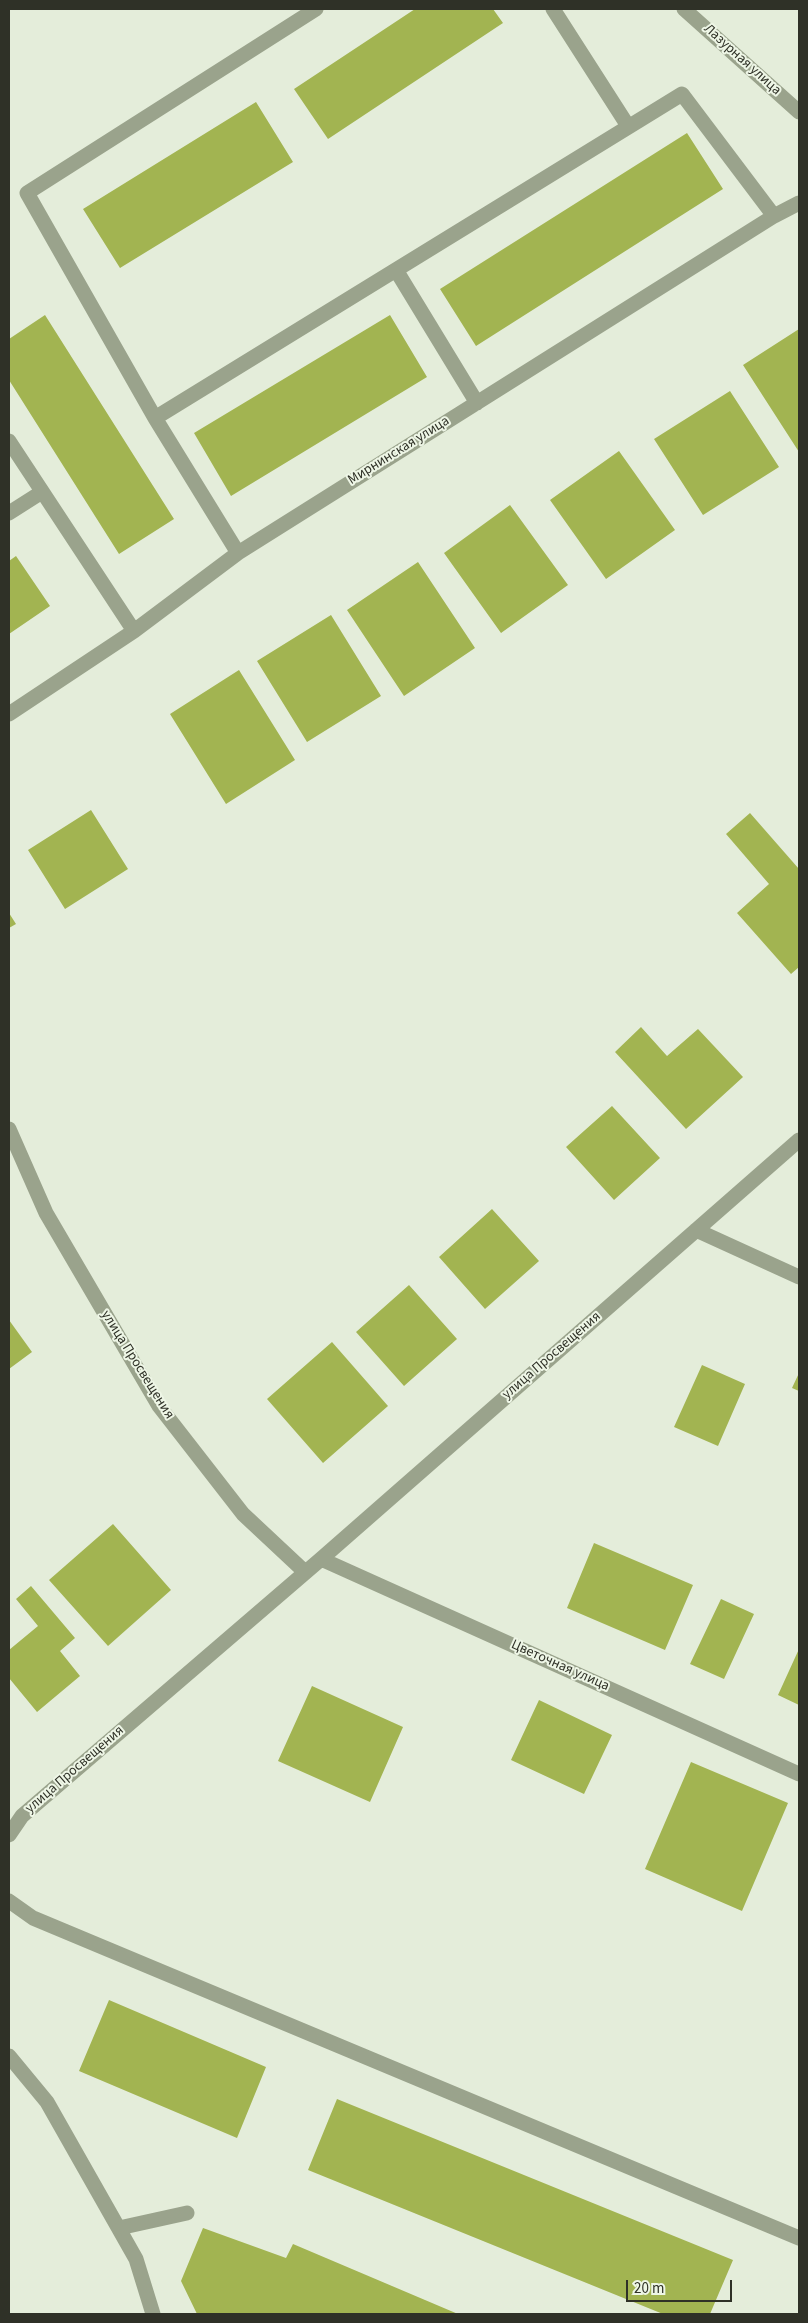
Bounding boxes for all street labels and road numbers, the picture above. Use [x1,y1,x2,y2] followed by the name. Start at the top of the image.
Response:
[700,21,784,99] street label: Лазурная улица
[345,413,453,489] street label: Мирнинская улица
[97,1308,177,1422] street label: улица Просвещения
[499,1309,605,1403] street label: улица Просвещения
[508,1637,612,1695] street label: Цветочная улица
[22,1723,128,1817] street label: улица Просвещения

